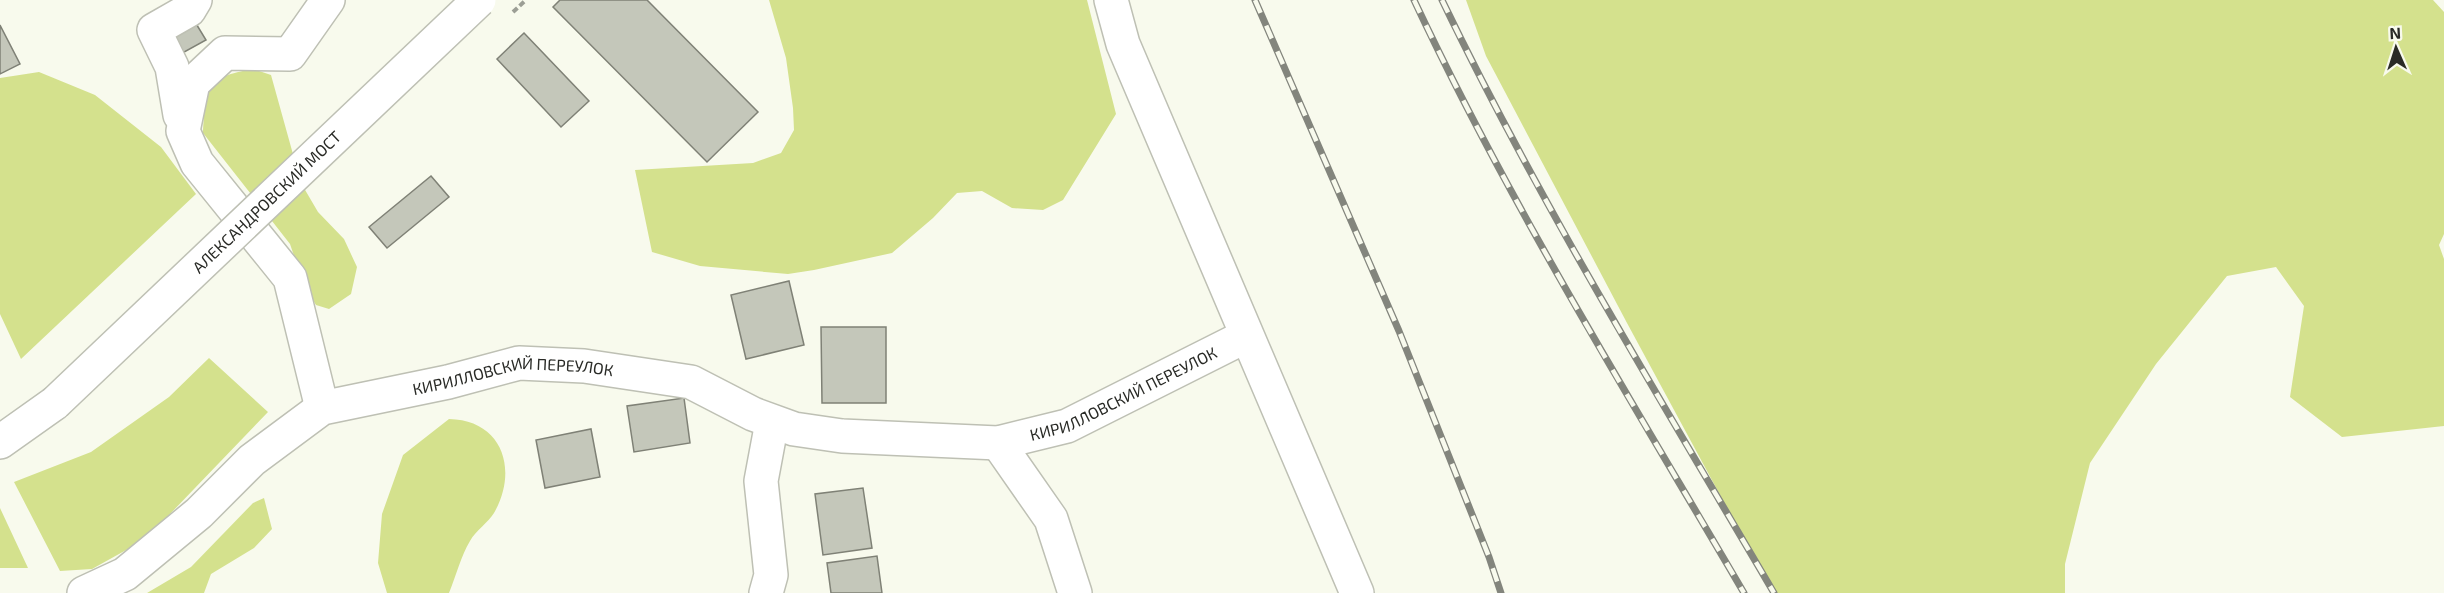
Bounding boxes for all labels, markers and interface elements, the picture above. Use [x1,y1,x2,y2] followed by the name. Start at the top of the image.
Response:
[2366,18,2426,78] north arrow
[2389,23,2401,42] text: N
[188,127,344,276] street label: АЛЕКСАНДРОВСКИЙ МОСТ
[1028,342,1220,444] street label: КИРИЛЛОВСКИЙ ПЕРЕУЛОК
[411,353,615,398] street label: КИРИЛЛОВСКИЙ ПЕРЕУЛОК

